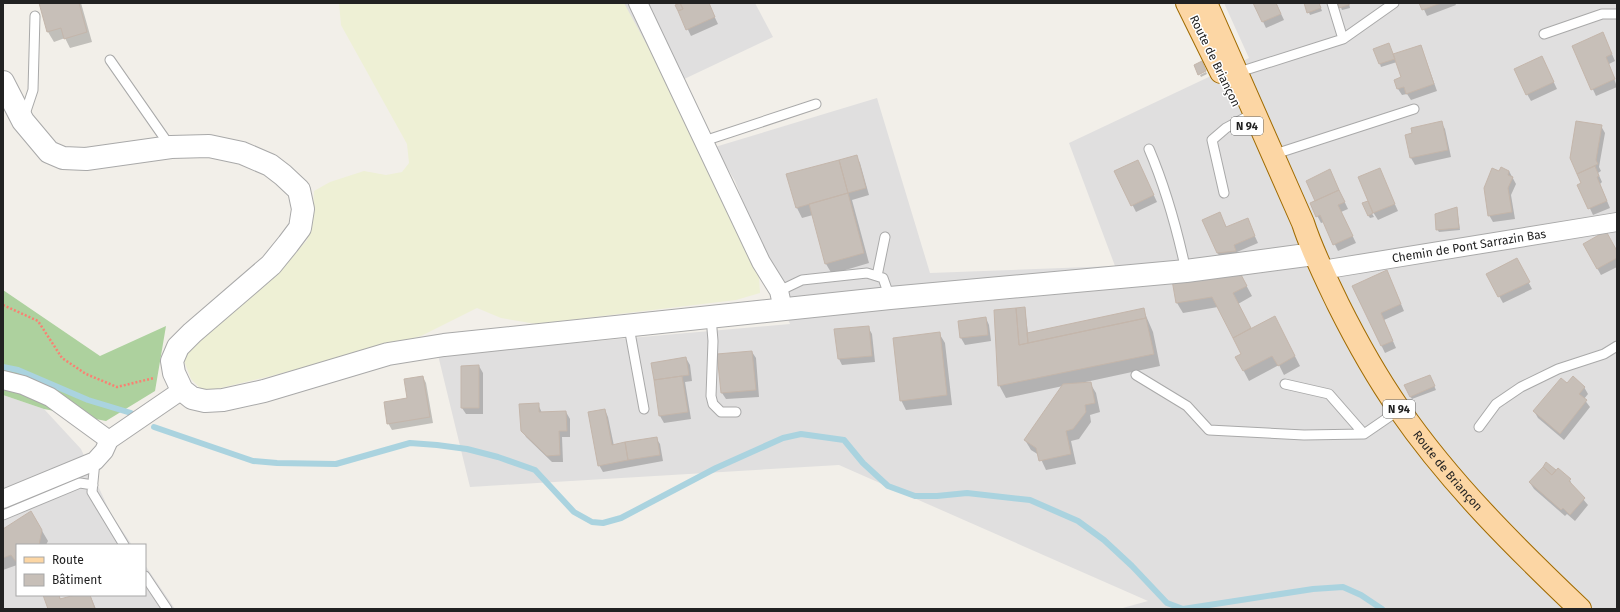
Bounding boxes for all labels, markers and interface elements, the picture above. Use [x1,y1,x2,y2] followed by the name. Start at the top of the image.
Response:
[1187,13,1243,109] street label: Route de Briançon
[1231,117,1263,135] road number: N 94
[1391,227,1548,266] street label: Chemin de Pont Sarrazin Bas
[1383,400,1415,418] road number: N 94
[1410,428,1485,514] street label: Route de Briançon
[16,544,146,596] legend
[52,553,84,567] text: Route
[52,573,102,587] text: Bâtiment

